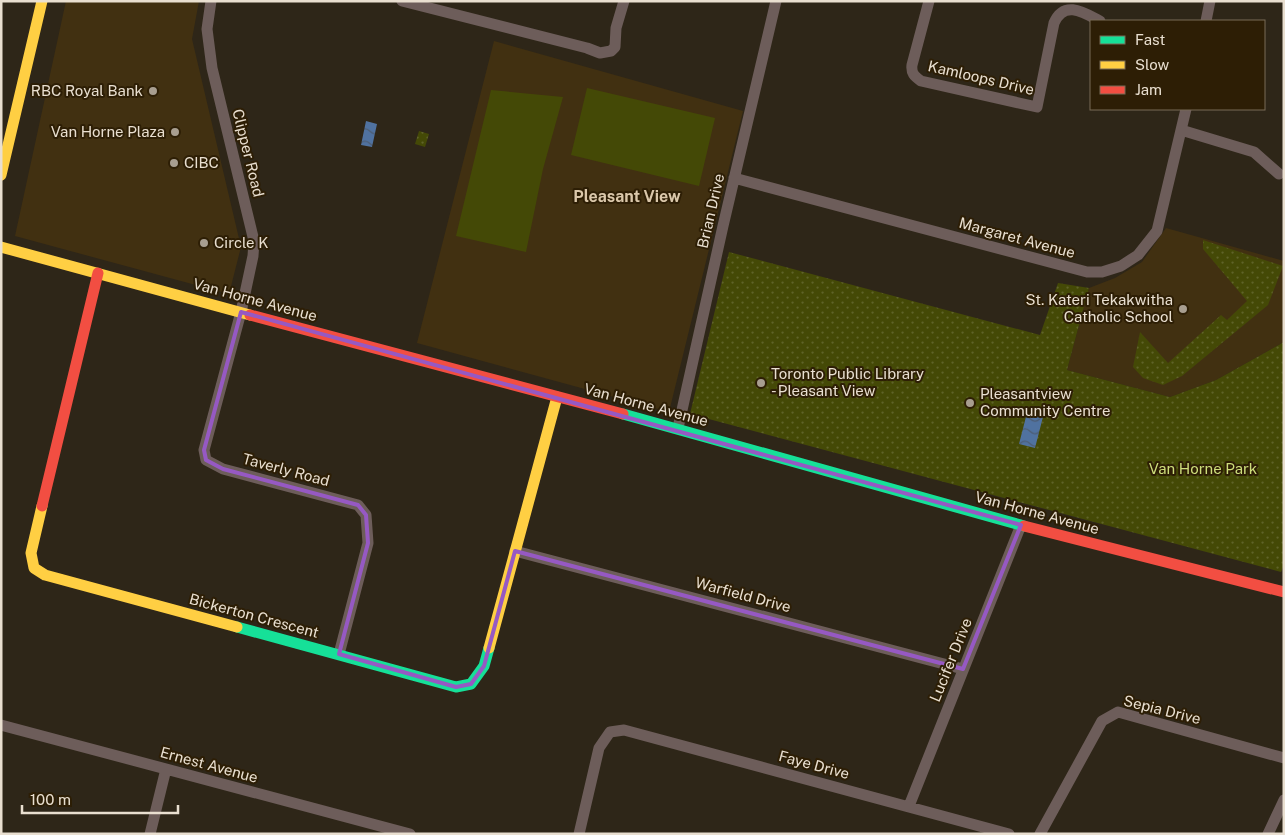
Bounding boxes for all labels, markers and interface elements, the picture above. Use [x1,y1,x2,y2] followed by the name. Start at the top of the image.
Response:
[1090,20,1265,110] legend
[1135,31,1165,48] text: Fast
[1135,56,1170,73] text: Slow
[926,57,1036,98] street label: Kamloops Drive
[1135,81,1162,98] text: Jam
[31,82,143,99] place label: RBC Royal Bank
[147,85,159,97] marker: RBC Royal Bank
[229,107,268,199] street label: Clipper Road
[51,123,165,140] place label: Van Horne Plaza
[169,126,181,138] marker: Van Horne Plaza
[184,154,219,171] place label: CIBC
[168,157,180,169] marker: CIBC
[694,172,727,250] street label: Brian Drive
[573,187,681,206] district label: Pleasant View
[957,214,1077,261] street label: Margaret Avenue
[214,234,268,251] place label: Circle K
[198,237,210,249] marker: Circle K
[191,275,319,324] street label: Van Horne Avenue
[1025,291,1173,325] place label: St. Kateri Tekakwitha Catholic School
[1177,303,1189,315] marker: St. Kateri Tekakwitha Catholic School
[771,365,924,399] place label: Toronto Public Library - Pleasant View
[755,377,767,389] marker: Toronto Public Library - Pleasant View
[582,380,710,429] street label: Van Horne Avenue
[980,385,1111,419] place label: Pleasantview Community Centre
[964,397,976,409] marker: Pleasantview Community Centre
[241,450,331,489] street label: Taverly Road
[1149,460,1257,477] park label: Van Horne Park
[973,488,1101,537] street label: Van Horne Avenue
[693,574,793,615] street label: Warfield Drive
[188,590,321,641] street label: Bickerton Crescent
[926,615,975,704] street label: Lucifer Drive
[1122,692,1203,727] street label: Sepia Drive
[158,743,260,786] street label: Ernest Avenue
[777,747,851,782] street label: Faye Drive
[22,782,179,814] scale bar
[30,791,71,808] text: 100 m

